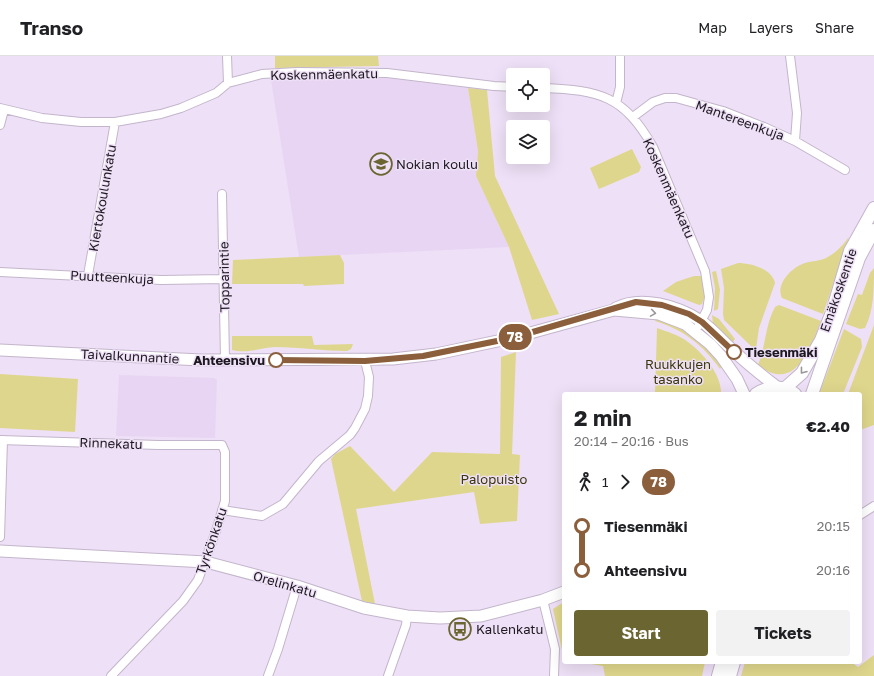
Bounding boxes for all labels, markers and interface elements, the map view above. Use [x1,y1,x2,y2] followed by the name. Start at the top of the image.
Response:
[20,16,83,39] text: Transo
[698,19,727,36] text: Map
[749,19,793,36] text: Layers
[815,19,854,36] text: Share
[270,65,378,83] street label: Koskenmäenkatu
[506,68,550,164] map controls
[506,68,550,112] button: locate
[693,97,787,143] street label: Mantereenkuja
[506,120,550,164] button: layers
[640,135,698,241] street label: Koskenmäenkatu
[85,143,119,253] street label: Kiertokoulunkatu
[368,151,394,177] school or university icon: Nokian koulu
[396,156,478,172] place label: Nokian koulu
[215,242,233,312] street label: Topparintie
[816,246,860,334] street label: Emäkoskentie
[70,267,154,287] street label: Puutteenkuja
[650,309,656,317] one-way arrow
[497,324,533,350] line badge: 78
[507,328,523,345] text: 78
[726,344,742,360] marker: Tiesenmäki
[745,344,818,360] place label: Tiesenmäki
[80,345,180,367] street label: Taivalkunnantie
[193,352,265,368] place label: Ahteensivu
[268,352,284,368] marker: Ahteensivu
[645,356,711,387] park label: Ruukkujen tasanko
[801,367,808,374] one-way arrow
[574,404,632,431] text: 2 min
[806,417,850,435] text: €2.40
[574,433,689,449] text: 20:14 – 20:16 · Bus
[79,434,143,452] street label: Rinnekatu
[461,471,528,487] park label: Palopuisto
[574,471,596,493] icon: walk
[614,471,636,493] icon: forward
[650,473,667,490] text: 78
[602,474,608,490] text: 1
[192,505,230,577] street label: Tyrkönkatu
[604,517,688,535] text: Tiesenmäki
[817,518,850,534] text: 20:15
[604,561,687,579] text: Ahteensivu
[816,562,850,578] text: 20:16
[251,567,319,601] street label: Orelinkatu
[574,610,708,656] button: Start
[716,610,850,656] button: Tickets
[447,616,473,642] bus stop icon: Kallenkatu
[476,621,543,637] place label: Kallenkatu

